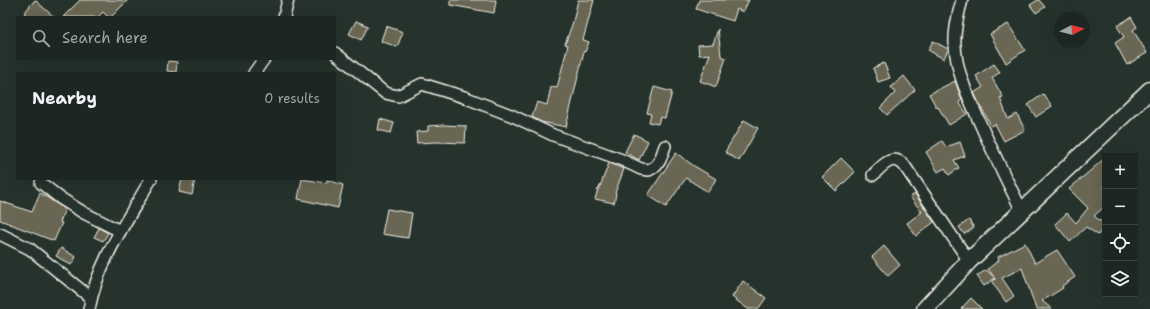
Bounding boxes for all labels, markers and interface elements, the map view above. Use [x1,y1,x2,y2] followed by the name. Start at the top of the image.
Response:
[1054,12,1090,48] north arrow
[16,16,336,60] search box
[30,27,52,49] icon: search
[62,28,148,48] text: Search here
[32,87,97,109] text: Nearby
[264,90,320,107] text: 0 results
[1102,153,1138,297] map controls
[1102,153,1138,189] button: +
[1102,189,1138,225] button: −
[1102,225,1138,261] button: locate
[1102,261,1138,297] button: layers

